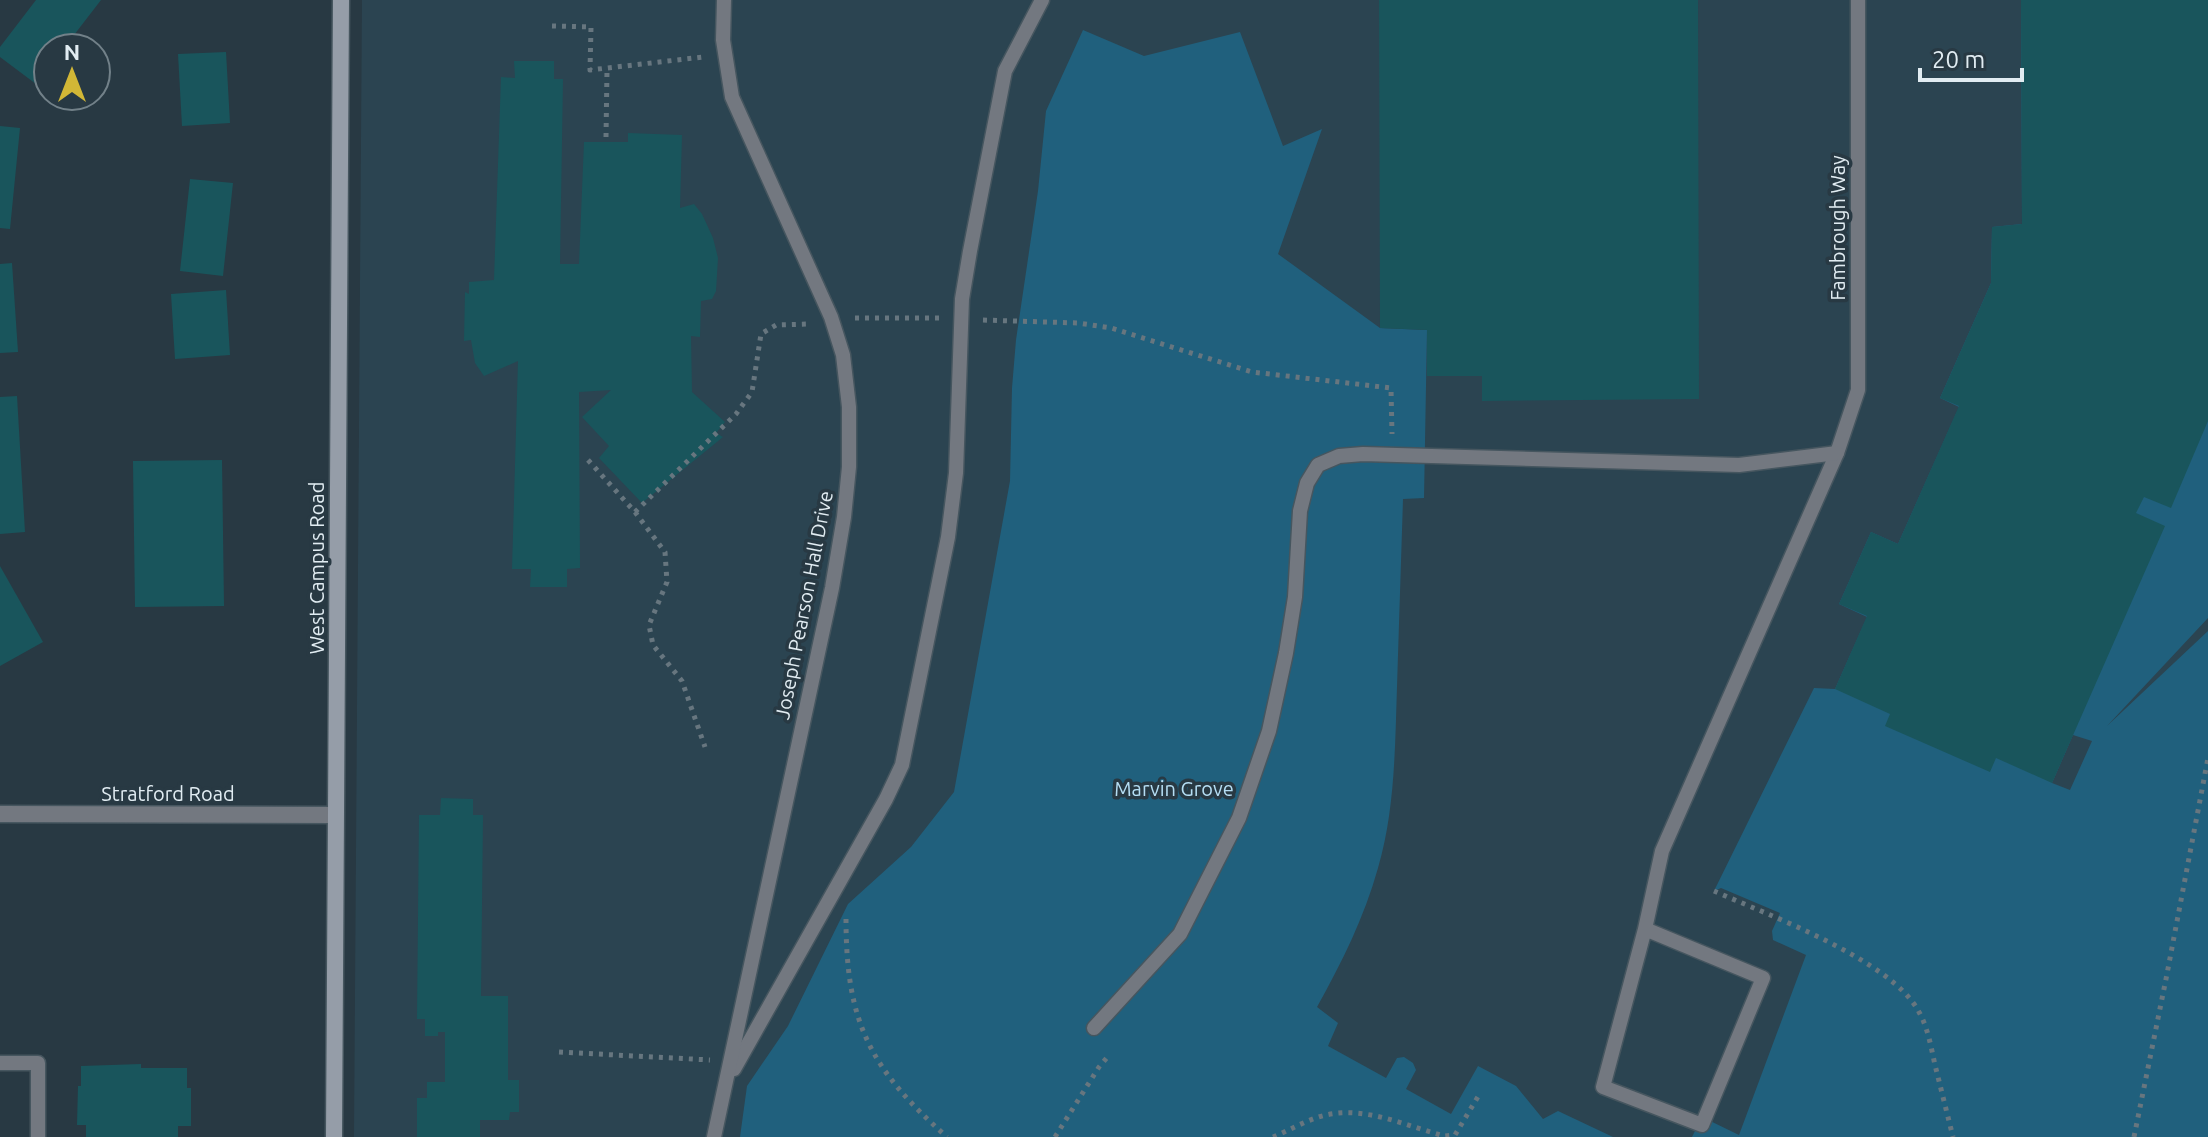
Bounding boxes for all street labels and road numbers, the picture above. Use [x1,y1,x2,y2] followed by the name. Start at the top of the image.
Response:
[1826,155,1849,301] street label: Fambrough Way
[305,482,328,654] street label: West Campus Road
[770,489,837,721] street label: Joseph Pearson Hall Drive
[101,782,235,805] street label: Stratford Road

